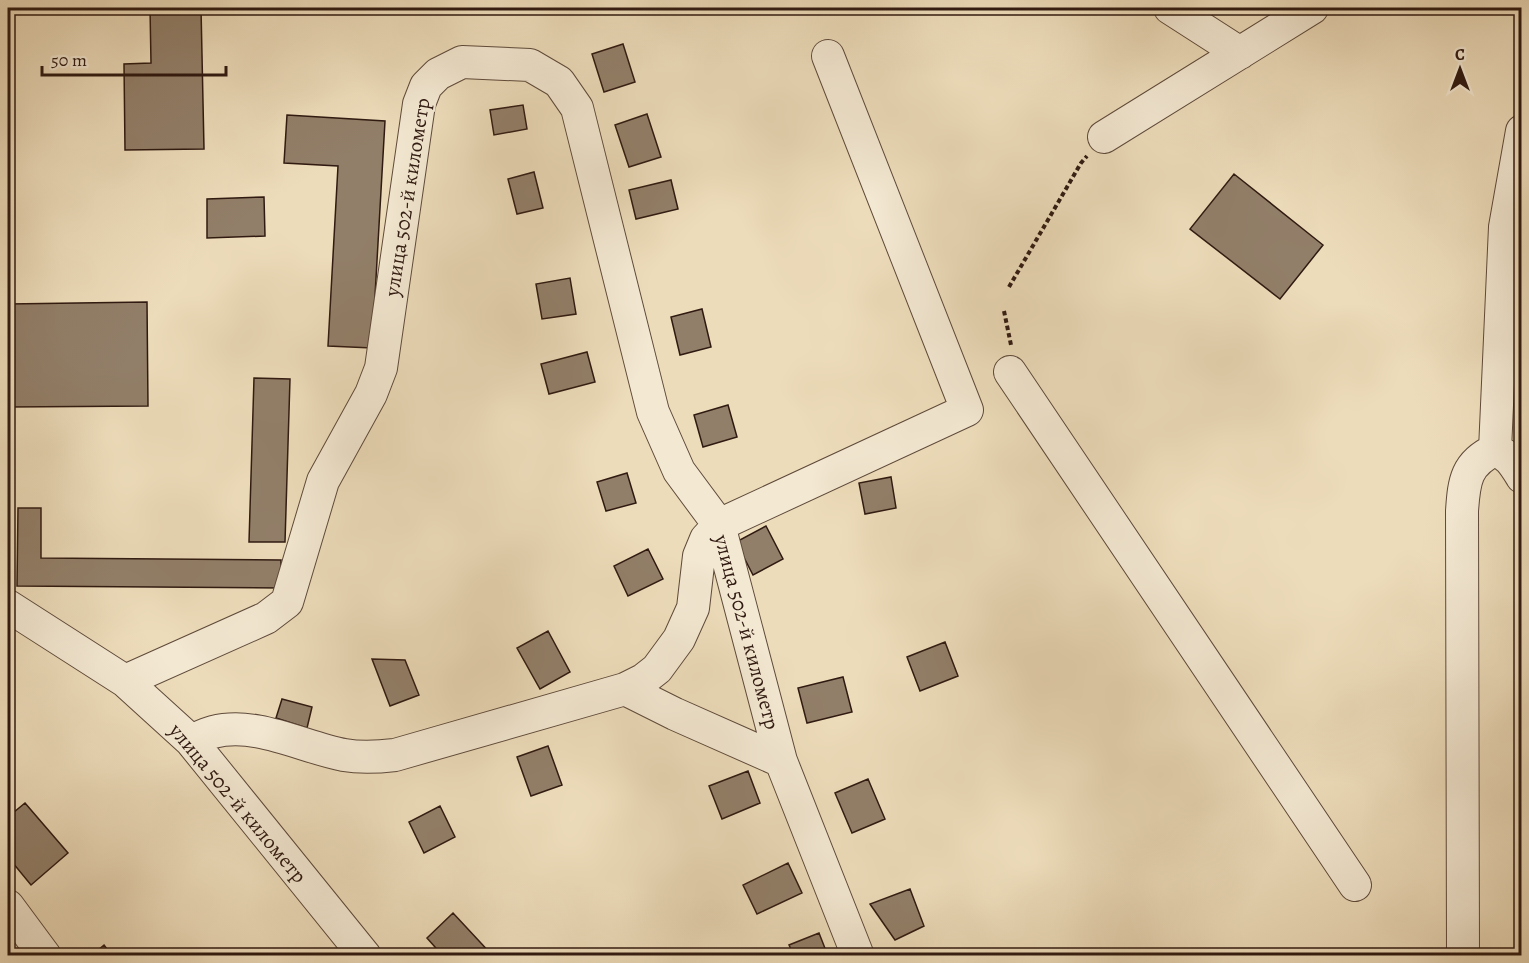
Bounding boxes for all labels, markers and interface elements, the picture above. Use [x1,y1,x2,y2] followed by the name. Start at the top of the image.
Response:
[42,39,226,77] scale bar
[1430,39,1490,99] north arrow
[1455,44,1465,66] text: С
[51,48,87,72] text: 50 m
[377,96,437,299] street label: улица 502-й километр
[707,530,786,733] street label: улица 502-й километр
[162,716,313,889] street label: улица 502-й километр

